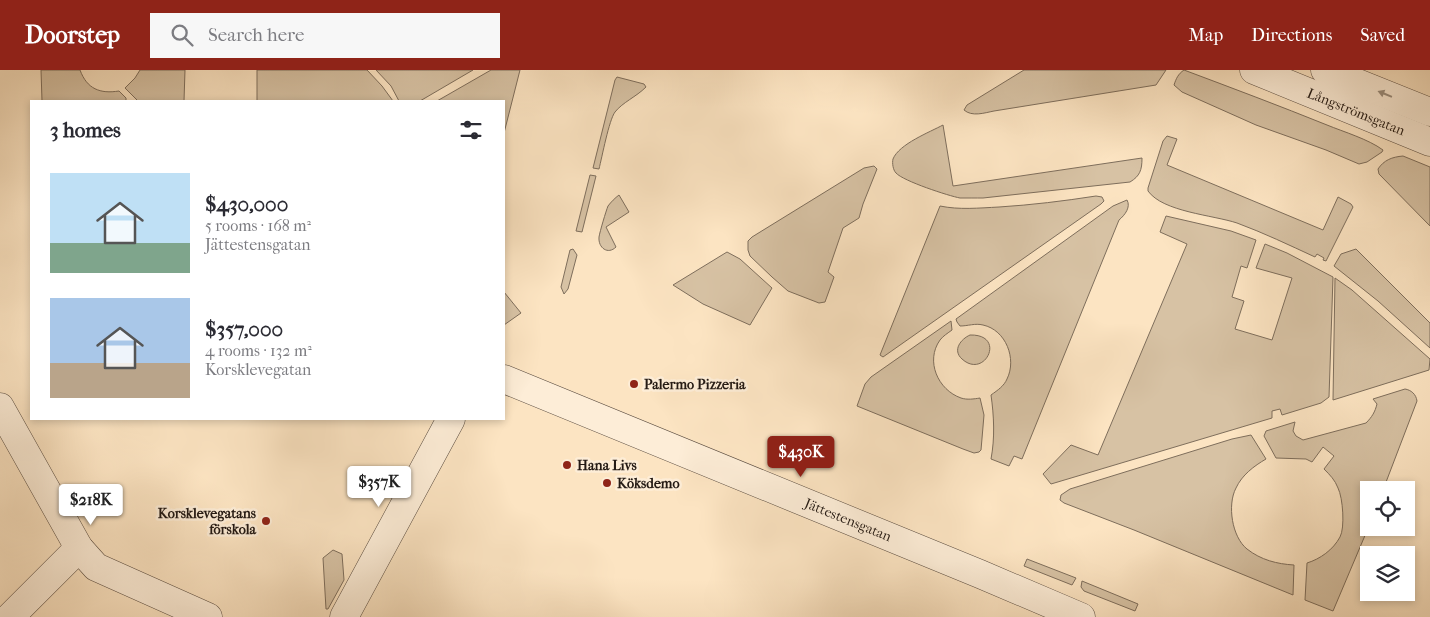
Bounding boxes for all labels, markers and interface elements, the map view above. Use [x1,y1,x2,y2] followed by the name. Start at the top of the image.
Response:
[150,13,500,58] search box
[25,21,120,49] text: Doorstep
[168,21,196,49] icon: search
[208,24,304,46] text: Search here
[1189,25,1223,46] text: Map
[1251,25,1332,46] text: Directions
[1360,25,1405,46] text: Saved
[1305,85,1407,139] street label: Långströmsgatan
[1377,90,1392,98] one-way arrow
[457,116,485,144] icon: filters
[50,118,121,142] text: 3 homes
[205,192,288,216] text: $430,000
[90,193,150,253] icon: home
[205,216,311,235] text: 5 rooms · 168 m²
[205,235,311,254] text: Jättestensgatan
[205,317,283,341] text: $357,000
[90,318,150,378] icon: home
[205,341,312,360] text: 4 rooms · 132 m²
[205,360,311,379] text: Korsklevegatan
[644,376,746,393] place label: Palermo Pizzeria
[628,378,640,390] marker: Palermo Pizzeria
[766,436,836,478] pin: $430K
[778,442,824,461] text: $430K
[577,457,638,474] place label: Hana Livs
[561,459,573,471] marker: Hana Livs
[344,466,414,508] pin: $357K
[358,472,400,491] text: $357K
[617,475,680,492] place label: Köksdemo
[601,477,613,489] marker: Köksdemo
[1360,481,1415,601] map controls
[1360,481,1415,536] button: locate
[56,484,126,526] pin: $218K
[70,490,112,509] text: $218K
[801,494,894,545] street label: Jättestensgatan
[158,505,257,538] place label: Korsklevegatans förskola
[260,515,272,527] marker: Korsklevegatans förskola
[1360,546,1415,601] button: layers

